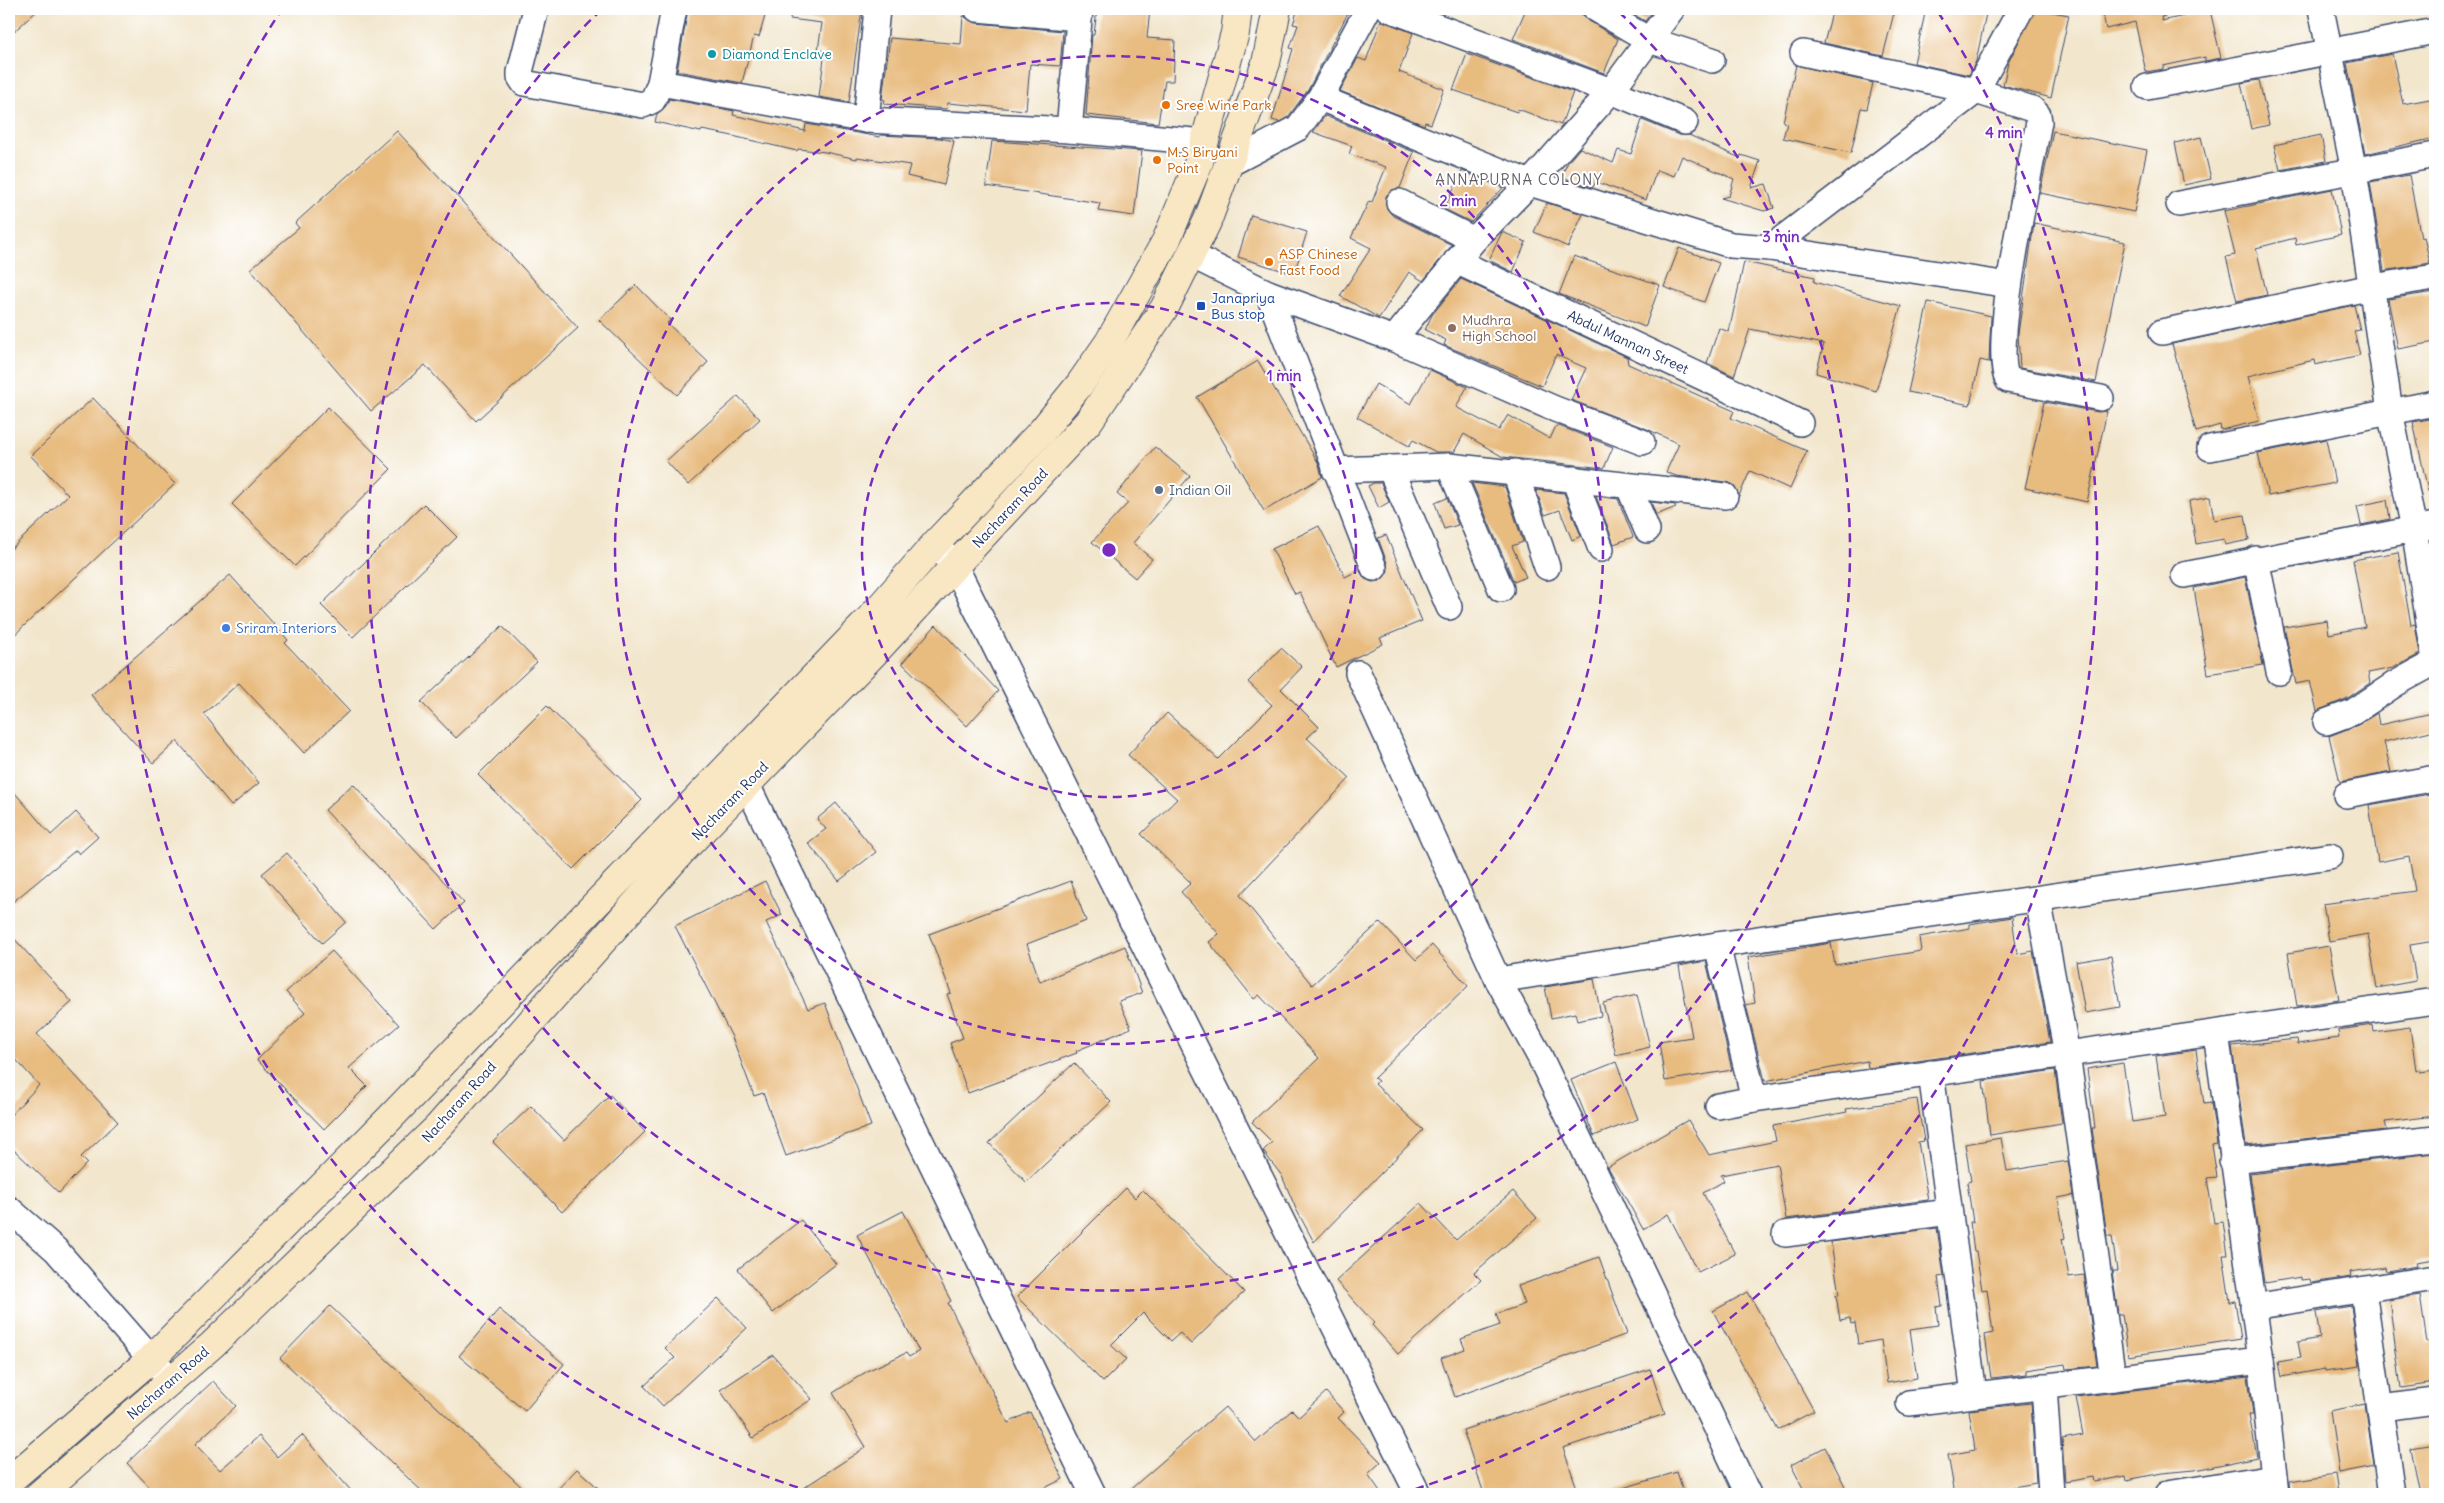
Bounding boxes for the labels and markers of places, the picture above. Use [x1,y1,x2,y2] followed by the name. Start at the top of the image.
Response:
[722,45,832,63] place label: Diamond Enclave
[706,48,718,60] marker: Diamond Enclave
[1176,96,1271,114] place label: Sree Wine Park
[1160,99,1172,111] marker: Sree Wine Park
[1167,143,1238,177] place label: M.S Biryani Point
[1151,154,1163,166] marker: M.S Biryani Point
[1279,245,1358,279] place label: ASP Chinese Fast Food
[1263,256,1275,268] marker: ASP Chinese Fast Food
[1211,289,1275,323] place label: Janapriya Bus stop
[1195,300,1207,312] marker: Janapriya Bus stop
[1462,311,1536,345] place label: Mudhra High School
[1446,322,1458,334] marker: Mudhra High School
[1169,481,1231,499] place label: Indian Oil
[1153,484,1165,496] marker: Indian Oil
[1100,541,1118,559] centre of rings
[236,619,337,637] place label: Sriram Interiors
[220,622,232,634] marker: Sriram Interiors

